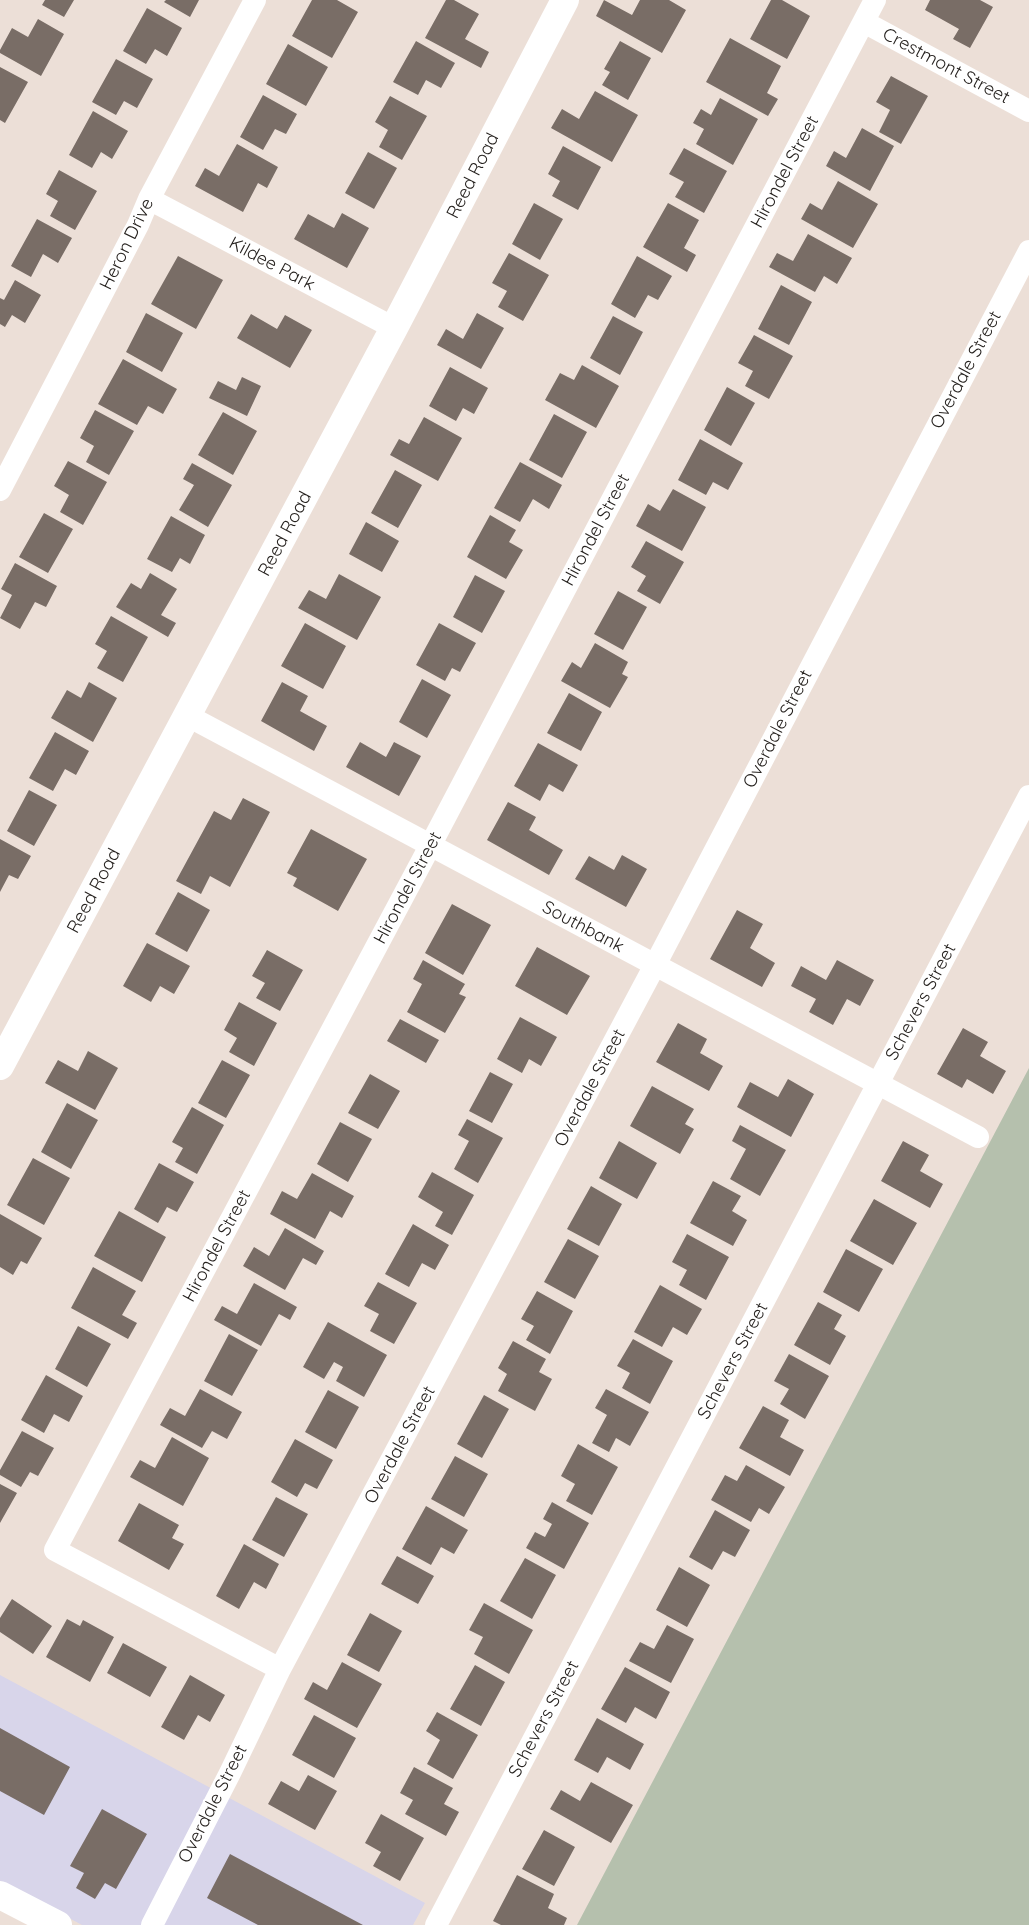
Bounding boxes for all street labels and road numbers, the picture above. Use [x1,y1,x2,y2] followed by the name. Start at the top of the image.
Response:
[879,23,1013,109] street label: Crestmont Street
[746,112,824,232] street label: Hirondel Street
[442,130,504,222] street label: Reed Road
[96,195,158,293] street label: Heron Drive
[225,232,319,296] street label: Kildee Park
[926,308,1006,432] street label: Overdale Street
[557,470,635,590] street label: Hirondel Street
[254,488,316,580] street label: Reed Road
[739,666,817,792] street label: Overdale Street
[369,828,447,948] street label: Hirondel Street
[63,845,125,937] street label: Reed Road
[538,896,628,958] street label: Southbank
[881,940,961,1064] street label: Schevers Street
[550,1026,630,1150] street label: Overdale Street
[178,1186,256,1306] street label: Hirondel Street
[693,1299,773,1423] street label: Schevers Street
[360,1383,440,1507] street label: Overdale Street
[504,1657,584,1781] street label: Schevers Street
[174,1741,252,1867] street label: Overdale Street

